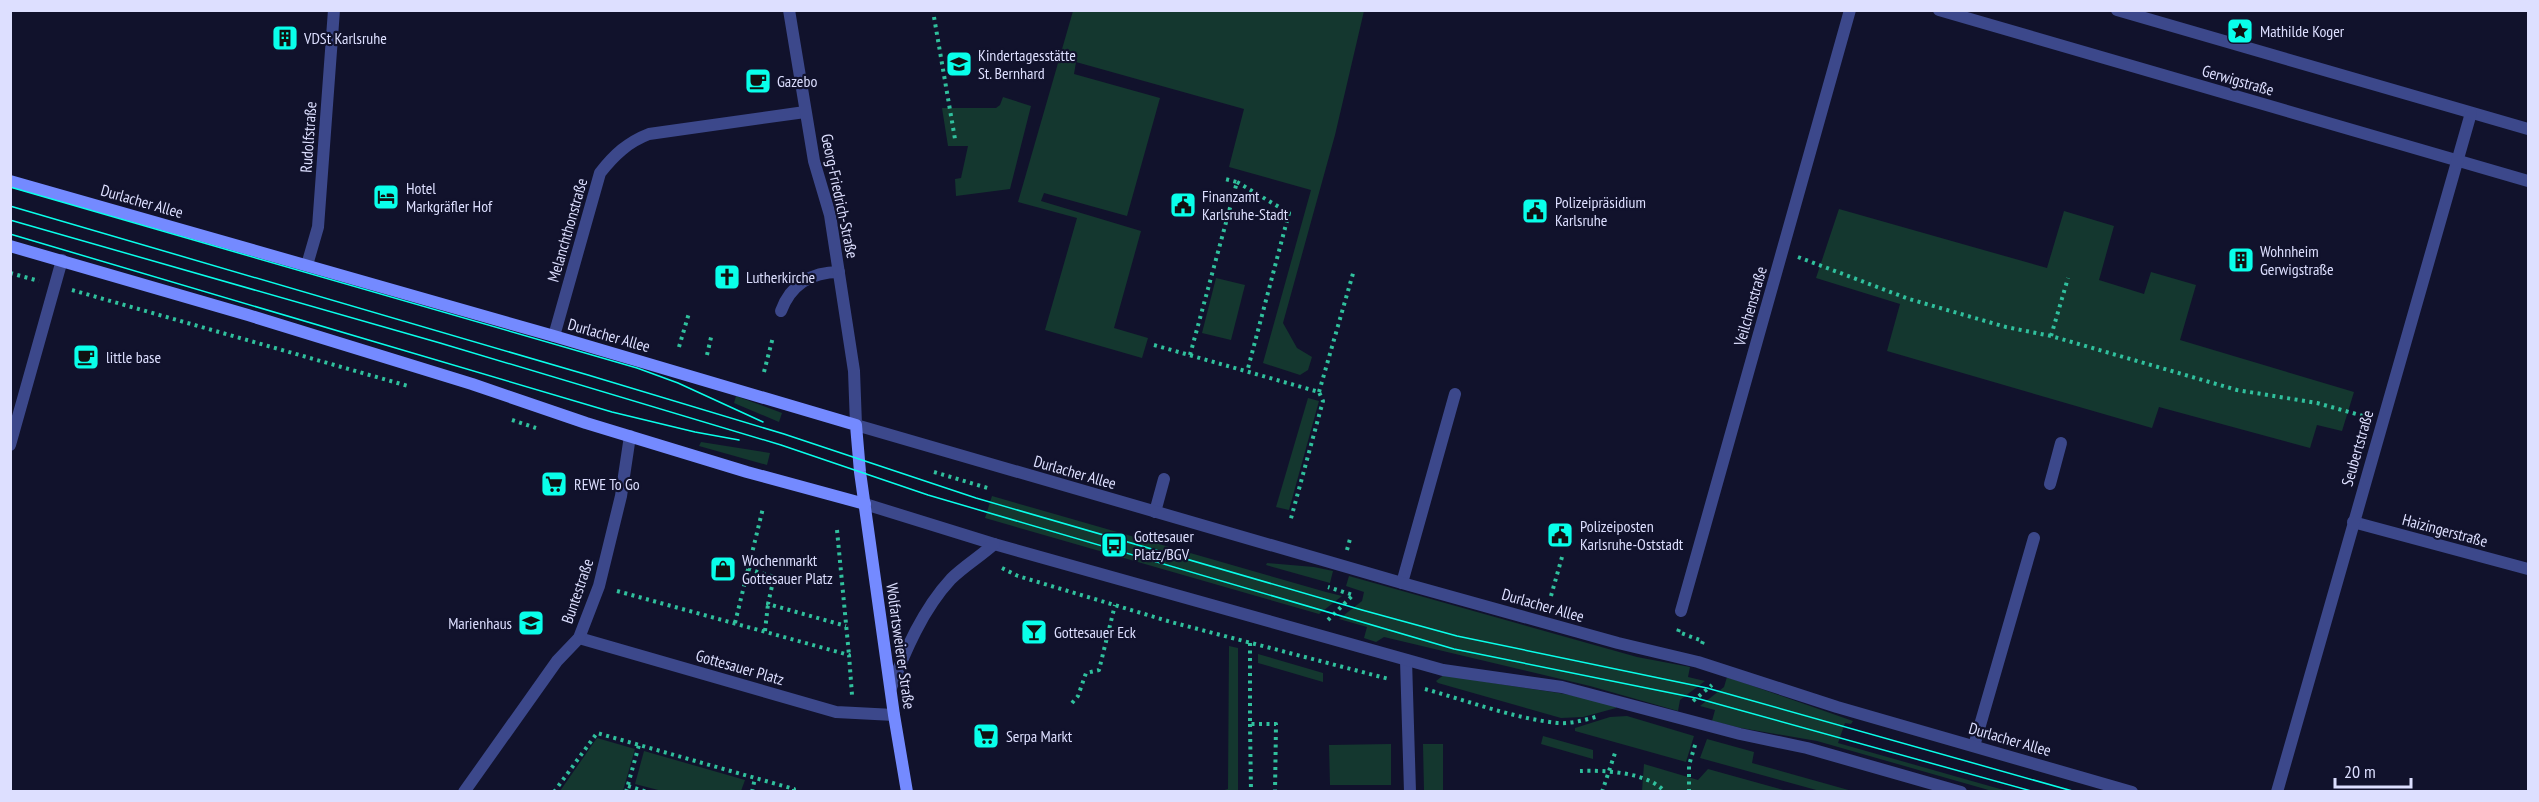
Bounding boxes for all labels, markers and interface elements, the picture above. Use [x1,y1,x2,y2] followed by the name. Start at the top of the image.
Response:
[2225,16,2255,46] place icon: Mathilde Koger
[2260,21,2345,41] place label: Mathilde Koger
[270,23,300,53] building icon: VDSt Karlsruhe
[303,28,387,48] place label: VDSt Karlsruhe
[978,45,1076,83] place label: Kindertagesstätte St. Bernhard
[944,49,974,79] school or university icon: Kindertagesstätte St. Bernhard
[2200,60,2276,100] street label: Gerwigstraße
[743,66,773,96] cafe icon: Gazebo
[777,71,817,91] place label: Gazebo
[296,101,320,173] street label: Rudolfstraße
[817,132,863,260] street label: Georg-Friedrich-Straße
[543,176,591,284] street label: Melanchthonstraße
[406,178,493,216] place label: Hotel Markgräfler Hof
[99,180,185,222] street label: Durlacher Allee
[371,182,401,212] hotel icon: Hotel Markgräfler Hof
[1202,186,1289,224] place label: Finanzamt Karlsruhe-Stadt
[1168,190,1198,220] public building icon: Finanzamt Karlsruhe-Stadt
[1555,192,1646,230] place label: Polizeipräsidium Karlsruhe
[1520,196,1550,226] public building icon: Polizeipräsidium Karlsruhe
[2260,241,2334,279] place label: Wohnheim Gerwigstraße
[2226,245,2256,275] building icon: Wohnheim Gerwigstraße
[712,262,742,292] church icon: Lutherkirche
[1729,264,1771,349] street label: Veilchenstraße
[746,267,815,287] place label: Lutherkirche
[566,314,652,356] street label: Durlacher Allee
[71,342,101,372] cafe icon: little base
[106,347,161,367] place label: little base
[2337,408,2377,488] street label: Seubertstraße
[1032,451,1118,493] street label: Durlacher Allee
[539,469,569,499] supermarket icon: REWE To Go
[574,474,640,494] place label: REWE To Go
[2400,509,2490,551] street label: Haizingerstraße
[1580,516,1684,554] place label: Polizeiposten Karlsruhe-Oststadt
[1545,520,1575,550] public building icon: Polizeiposten Karlsruhe-Oststadt
[1134,526,1194,564] place label: Gottesauer Platz/BGV
[1099,530,1129,560] bus stop icon: Gottesauer Platz/BGV
[742,550,833,588] place label: Wochenmarkt Gottesauer Platz
[708,554,738,584] shop icon: Wochenmarkt Gottesauer Platz
[557,556,597,626] street label: Buntestraße
[882,582,920,710] street label: Wolfartsweierer Straße
[1500,584,1586,626] street label: Durlacher Allee
[516,608,546,638] school or university icon: Marienhaus
[448,613,512,633] place label: Marienhaus
[1019,617,1049,647] bar icon: Gottesauer Eck
[1054,622,1137,642] place label: Gottesauer Eck
[694,645,787,689] street label: Gottesauer Platz
[1967,718,2053,760] street label: Durlacher Allee
[971,721,1001,751] supermarket icon: Serpa Markt
[1006,726,1073,746] place label: Serpa Markt
[2335,751,2412,789] scale bar
[2344,760,2376,783] text: 20 m

